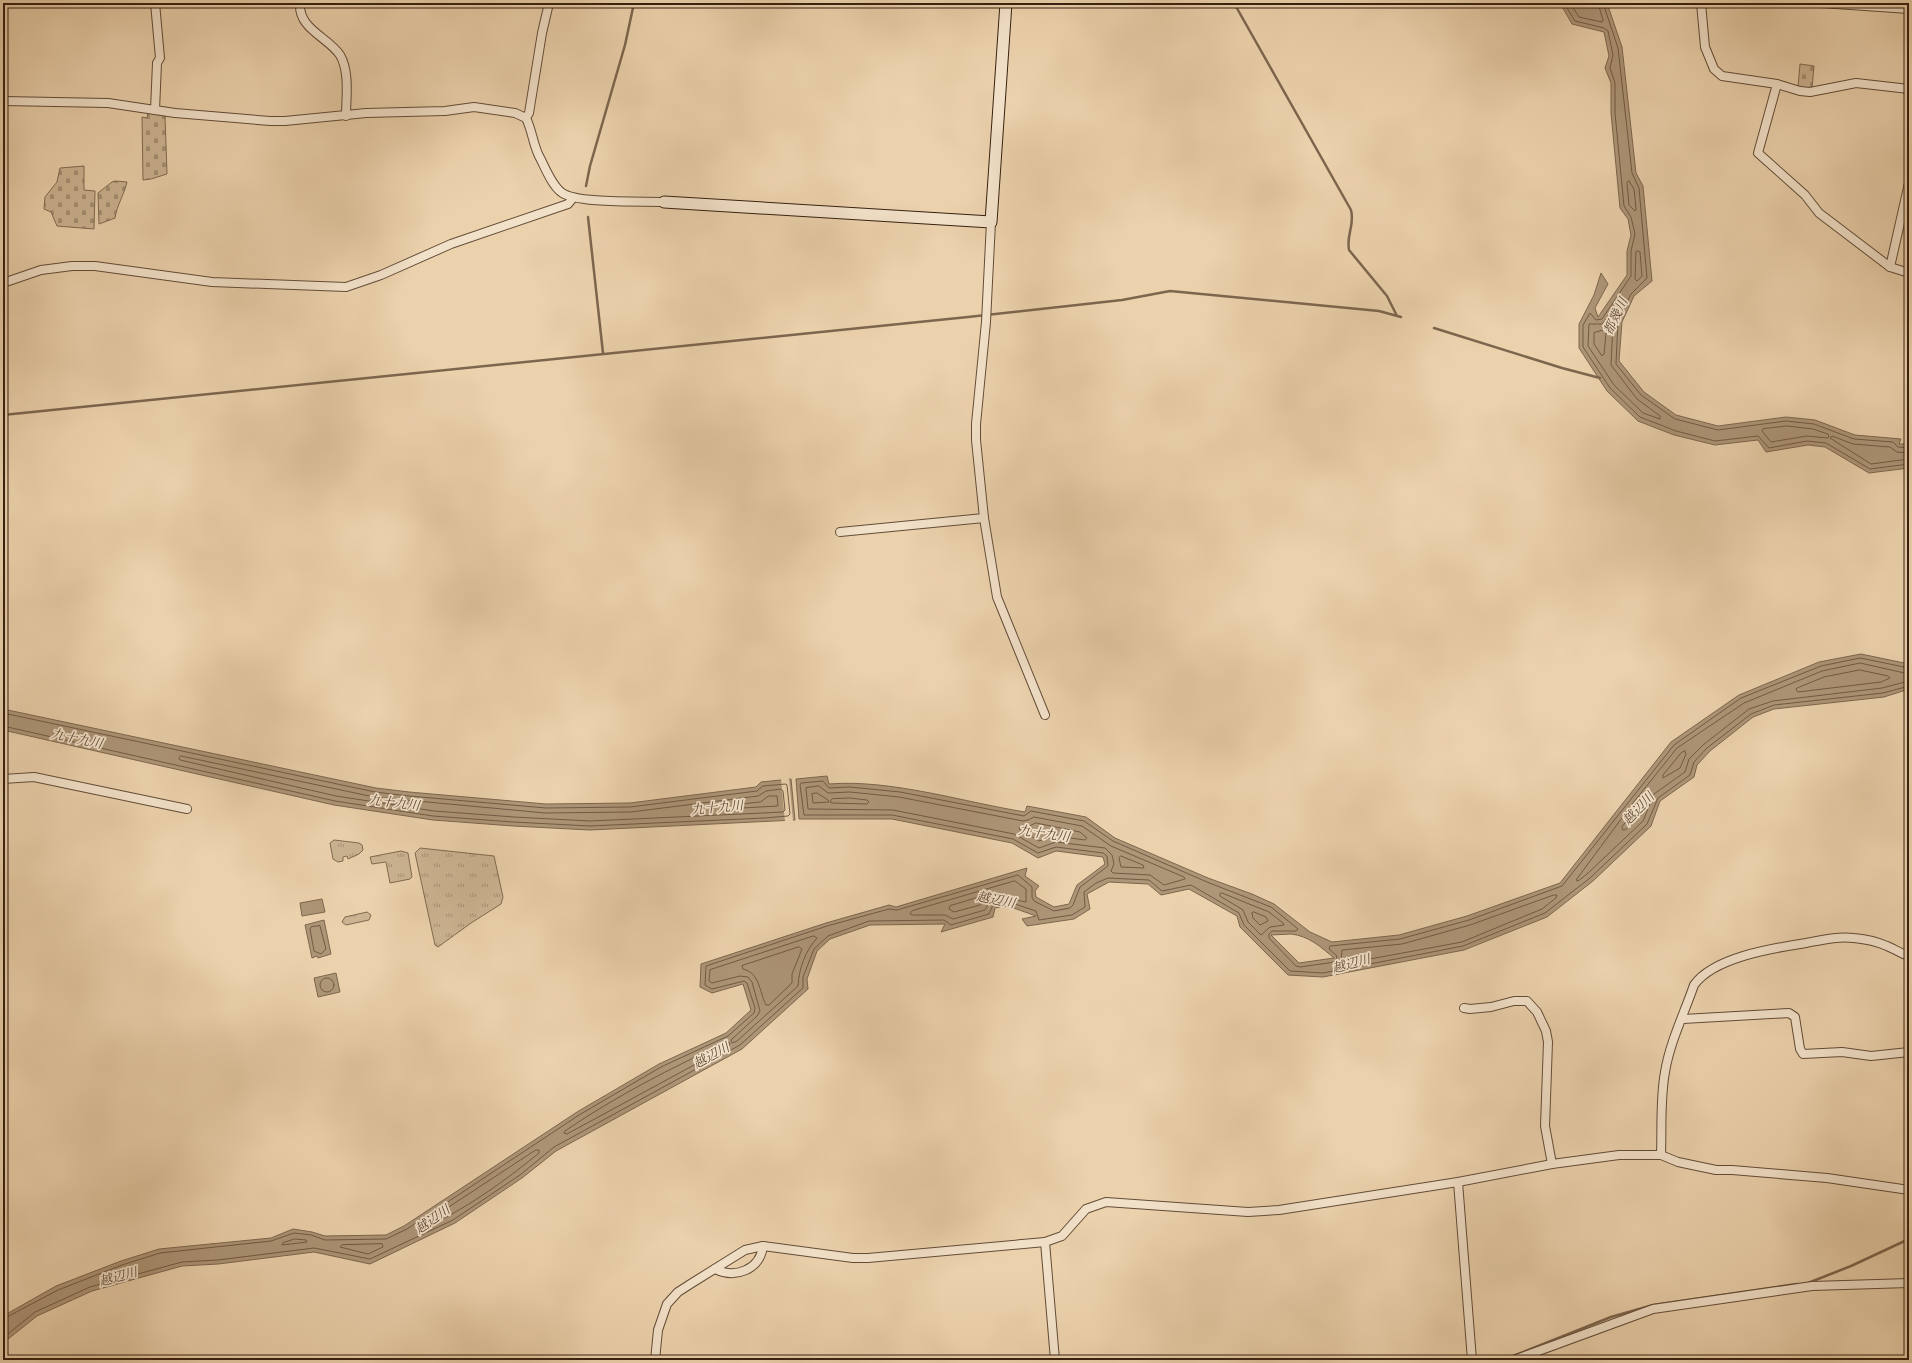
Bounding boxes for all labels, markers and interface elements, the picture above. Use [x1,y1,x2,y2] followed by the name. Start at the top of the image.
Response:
[1601,294,1632,337] water label: 都幾川
[50,727,106,752] water label: 九十九川
[1620,788,1659,828] water label: 越辺川
[367,793,423,813] water label: 九十九川
[691,799,746,817] water label: 九十九川
[1017,823,1073,845] water label: 九十九川
[975,889,1018,911] water label: 越辺川
[1331,952,1374,976] water label: 越辺川
[691,1039,734,1071] water label: 越辺川
[413,1202,454,1237] water label: 越辺川
[98,1265,141,1289] water label: 越辺川

